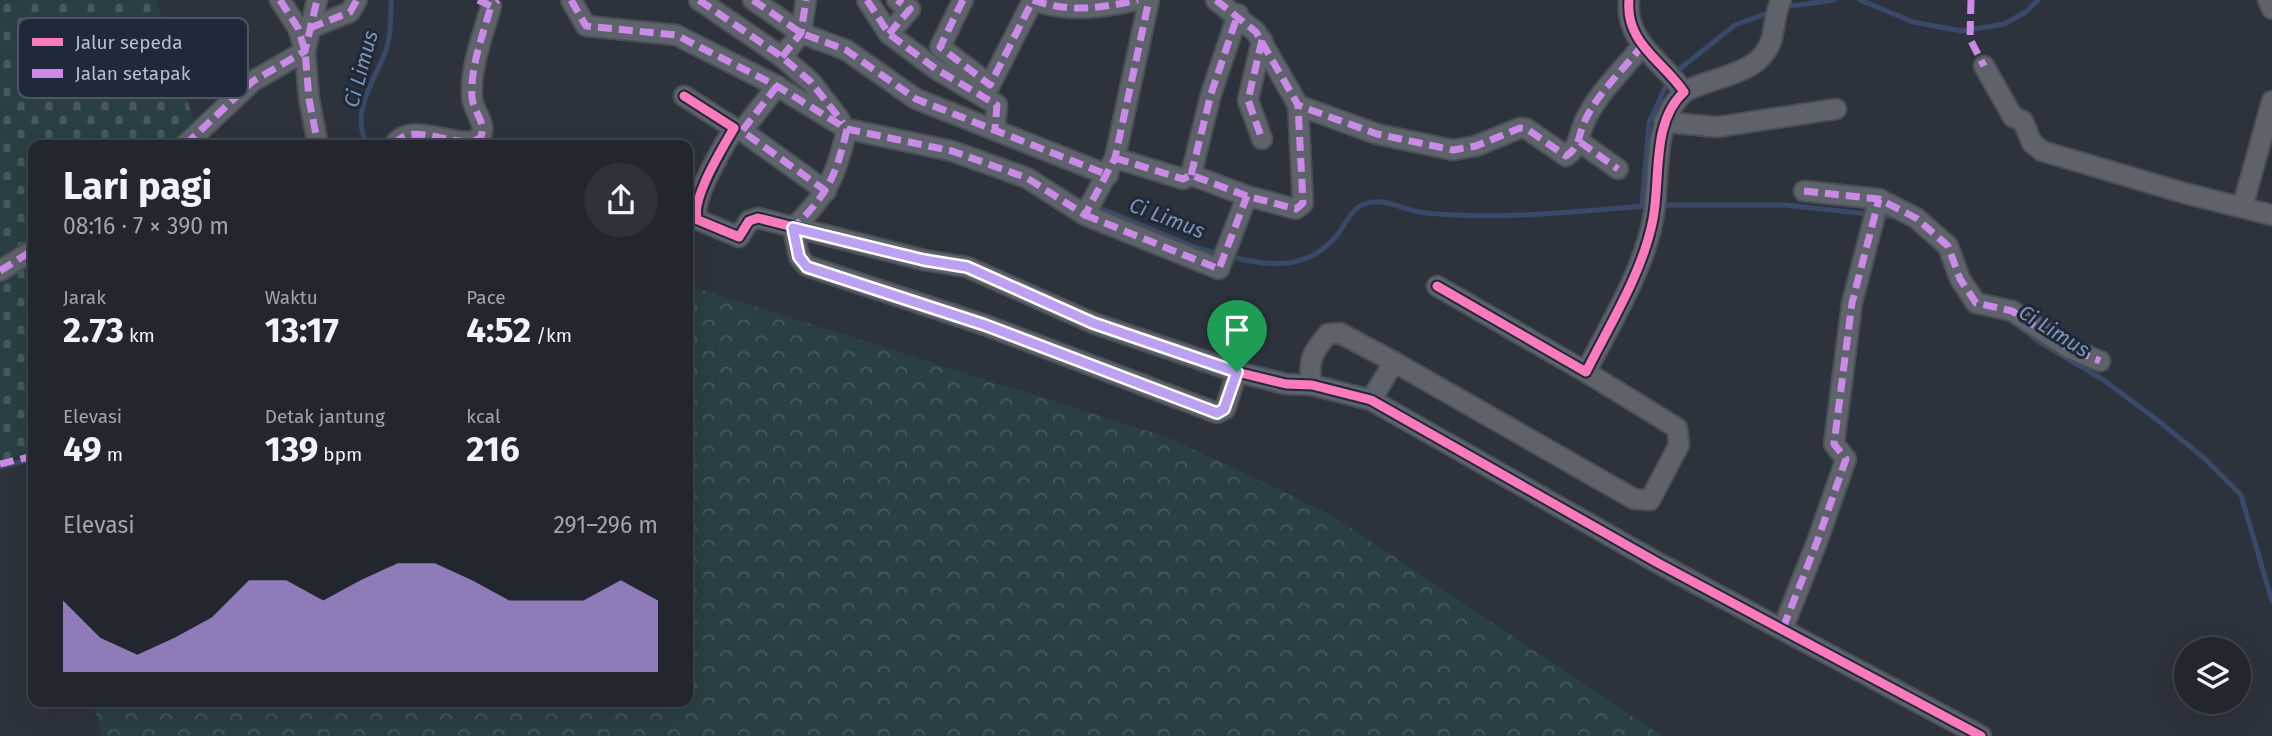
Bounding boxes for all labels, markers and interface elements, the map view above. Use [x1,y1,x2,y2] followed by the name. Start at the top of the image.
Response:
[18,18,248,98] legend
[338,27,384,110] water label: Ci Limus
[75,31,183,54] text: Jalur sepeda
[75,62,191,85] text: Jalan setapak
[63,163,212,209] text: Lari pagi
[584,163,658,237] button: share
[1126,192,1209,244] water label: Ci Limus
[63,212,229,240] text: 08:16 · 7 × 390 m
[63,286,106,309] text: Jarak
[265,286,318,309] text: Waktu
[466,286,506,309] text: Pace
[2014,299,2095,363] water label: Ci Limus
[1207,300,1267,372] pin
[63,309,124,351] text: 2.73
[265,309,339,351] text: 13:17
[466,309,531,351] text: 4:52
[1218,311,1256,349] icon: arrive
[124,324,155,347] text: km
[531,324,572,347] text: /km
[63,405,122,428] text: Elevasi
[265,405,385,428] text: Detak jantung
[466,405,501,428] text: kcal
[63,428,102,470] text: 49
[265,428,318,470] text: 139
[466,428,520,470] text: 216
[102,443,123,466] text: m
[318,443,362,466] text: bpm
[63,511,135,539] text: Elevasi
[553,511,658,539] text: 291–296 m
[2174,637,2251,714] map controls
[2174,637,2251,714] button: layers

